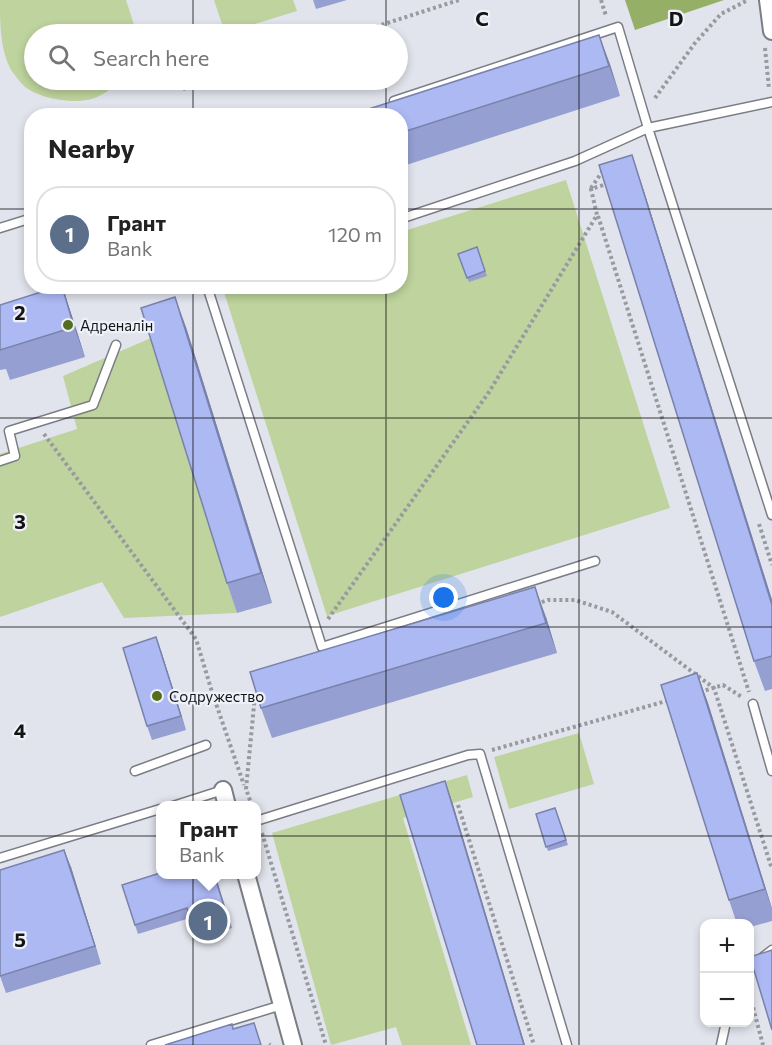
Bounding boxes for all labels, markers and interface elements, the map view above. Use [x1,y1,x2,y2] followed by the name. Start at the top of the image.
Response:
[475,6,489,30] text: C
[669,6,683,30] text: D
[24,24,408,90] search box
[45,41,78,74] icon: search
[93,44,209,71] text: Search here
[48,132,135,163] text: Nearby
[107,209,166,236] text: Грант
[65,222,74,246] text: 1
[328,222,382,246] text: 120 m
[107,236,153,260] text: Bank
[14,300,26,324] text: 2
[80,316,153,334] place label: Адреналін
[61,318,75,332] marker: Адреналін
[14,509,26,533] text: 3
[429,583,458,612] your location
[169,687,264,705] place label: Содружество
[150,689,164,703] marker: Содружество
[14,718,26,742] text: 4
[156,801,261,879] popup
[179,815,238,842] text: Грант
[179,842,225,866] text: Bank
[188,898,228,944] pin: 1
[700,919,754,1027] map controls
[700,919,754,973] button: +
[14,927,26,951] text: 5
[700,973,754,1027] button: −

